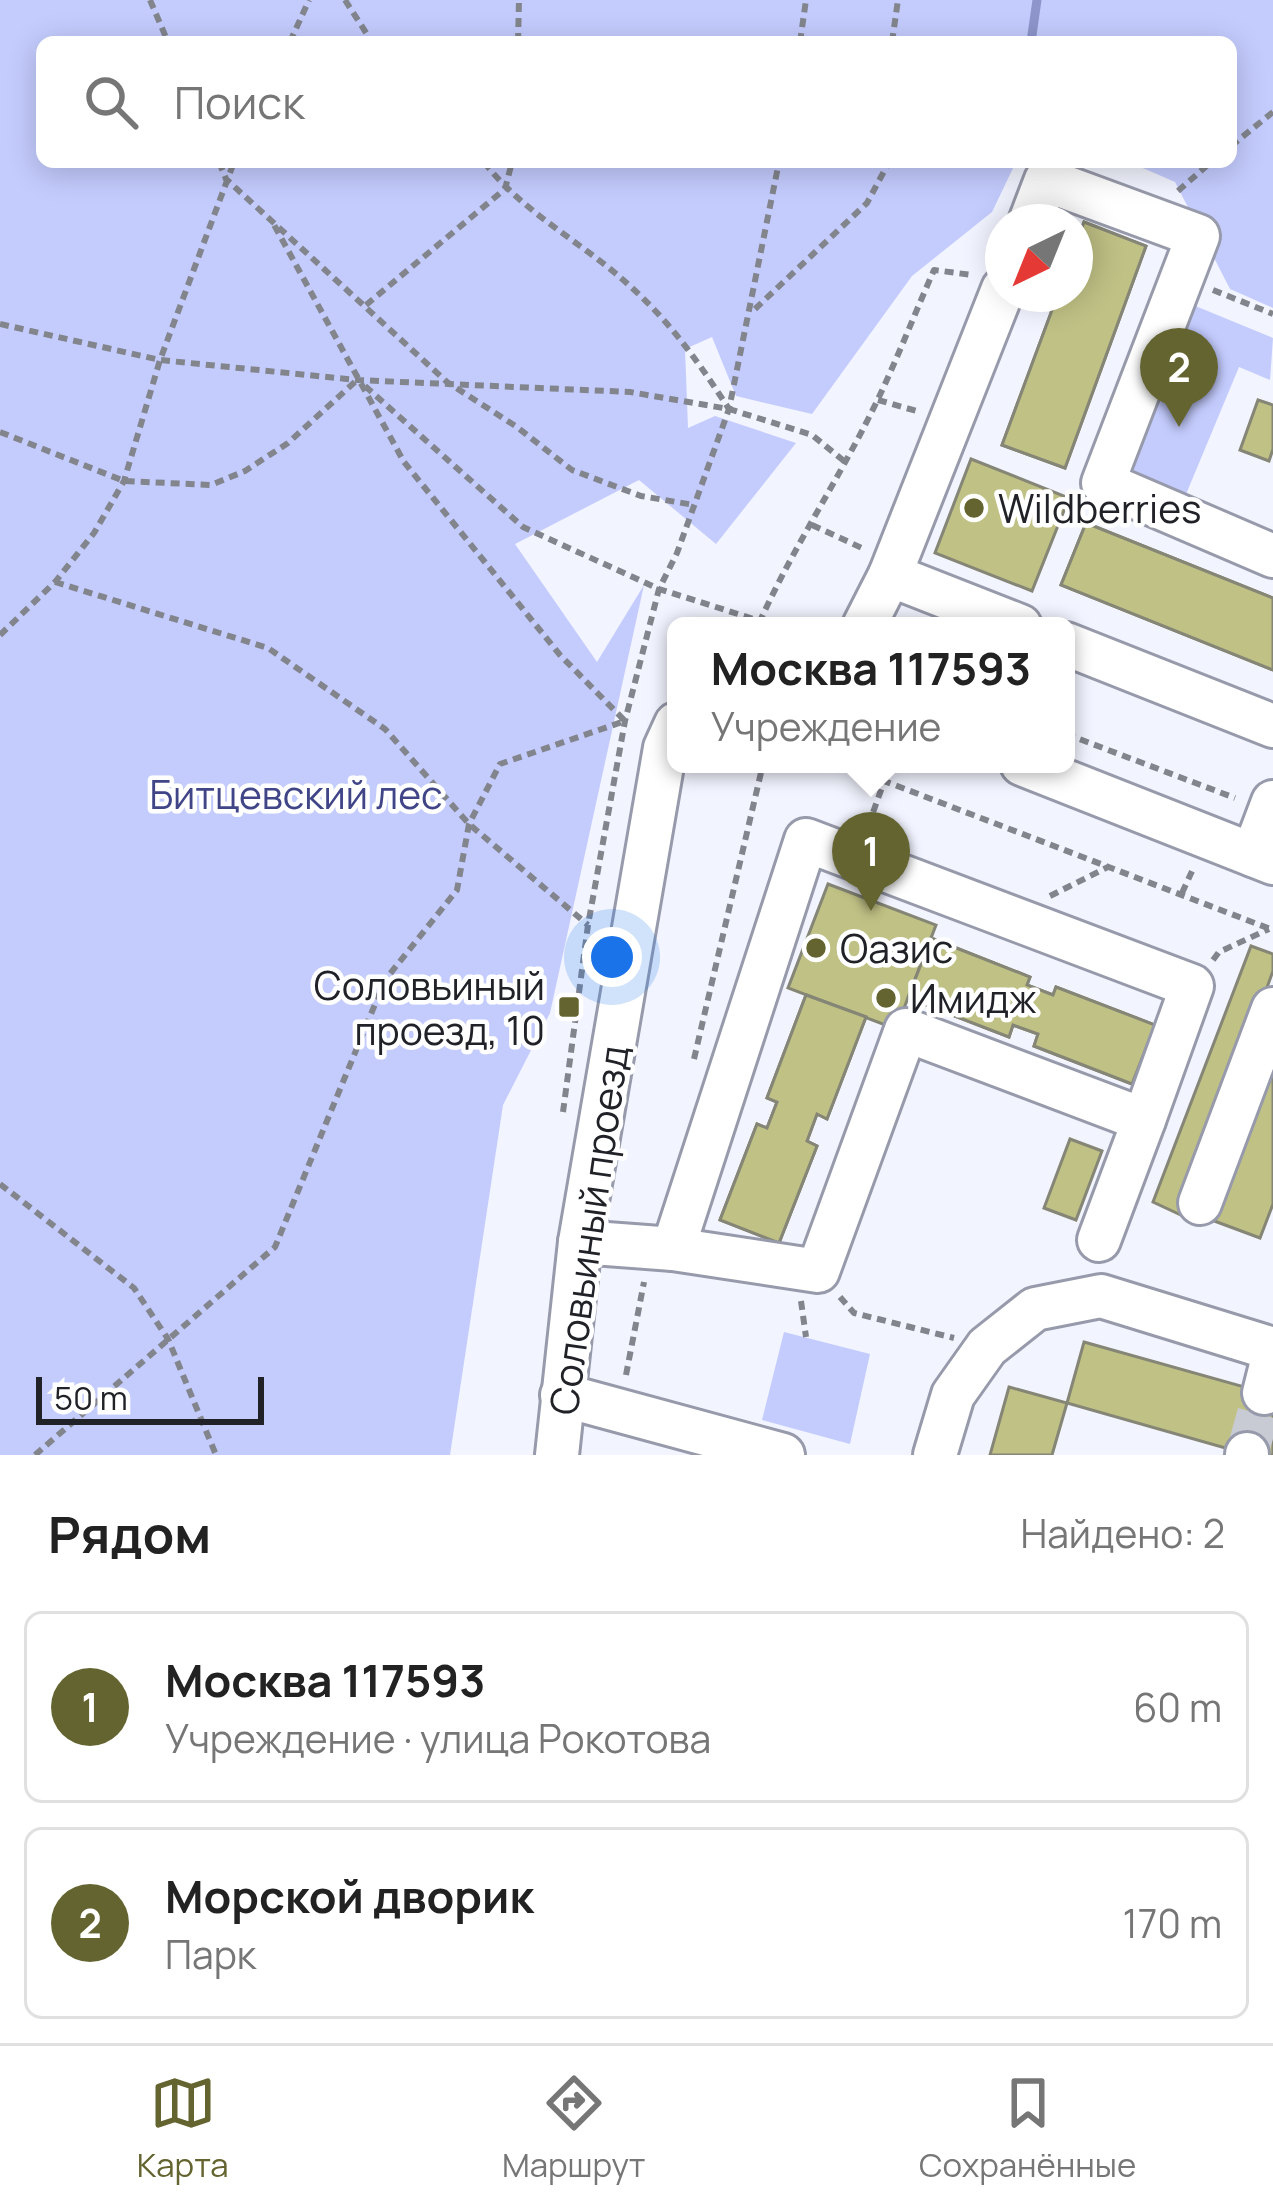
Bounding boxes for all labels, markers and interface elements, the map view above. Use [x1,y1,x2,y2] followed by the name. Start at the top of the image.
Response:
[36,36,1237,168] search box
[78,69,144,135] icon: search
[174,71,305,133] text: Поиск
[985,204,1093,312] north arrow
[1140,328,1218,427] pin: 2
[998,481,1201,535] place label: Wildberries
[961,495,987,521] marker: Wildberries
[667,617,1075,773] popup
[711,637,1031,699] text: Москва 117593
[711,699,941,753] text: Учреждение
[149,767,443,821] park label: Битцевский лес
[832,812,910,911] pin: 1
[840,921,953,975] place label: Оазис
[582,927,642,987] your location
[803,935,829,961] marker: Оазис
[314,958,545,1057] place label: Соловьиный проезд, 10
[910,971,1036,1025] place label: Имидж
[873,985,899,1011] marker: Имидж
[556,994,582,1020] marker: Соловьиный проезд, 10
[535,1042,641,1418] street label: Соловьиный проезд
[36,1371,264,1424] scale bar
[54,1375,128,1420] text: 50 m
[48,1499,211,1568] text: Рядом
[1021,1506,1225,1560] text: Найдено: 2
[165,1649,485,1711] text: Москва 117593
[81,1680,99,1734] text: 1
[1133,1680,1222,1734] text: 60 m
[165,1711,711,1765] text: Учреждение · улица Рокотова
[165,1865,534,1927] text: Морской дворик
[78,1896,102,1950] text: 2
[1123,1896,1222,1950] text: 170 m
[165,1927,256,1981] text: Парк
[137,2070,229,2187] tab: Карта
[502,2070,646,2187] tab: Маршрут
[919,2070,1136,2187] tab: Сохранённые

